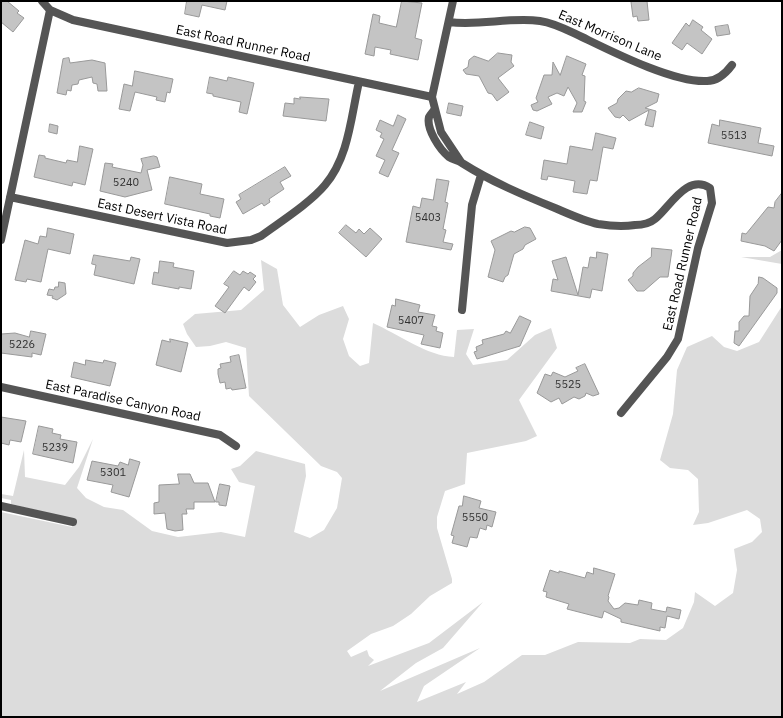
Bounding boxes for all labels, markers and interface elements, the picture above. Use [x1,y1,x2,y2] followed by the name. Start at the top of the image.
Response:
[556,7,664,65] street label: East Morrison Lane
[175,22,311,66] street label: East Road Runner Road
[721,129,747,143] house number: 5513
[113,176,139,190] house number: 5240
[96,196,228,238] street label: East Desert Vista Road
[660,196,706,332] street label: East Road Runner Road
[415,211,441,225] house number: 5403
[398,314,424,328] house number: 5407
[9,338,35,352] house number: 5226
[44,377,202,425] street label: East Paradise Canyon Road
[555,378,581,392] house number: 5525
[42,441,68,455] house number: 5239
[100,466,126,480] house number: 5301
[462,511,488,525] house number: 5550

